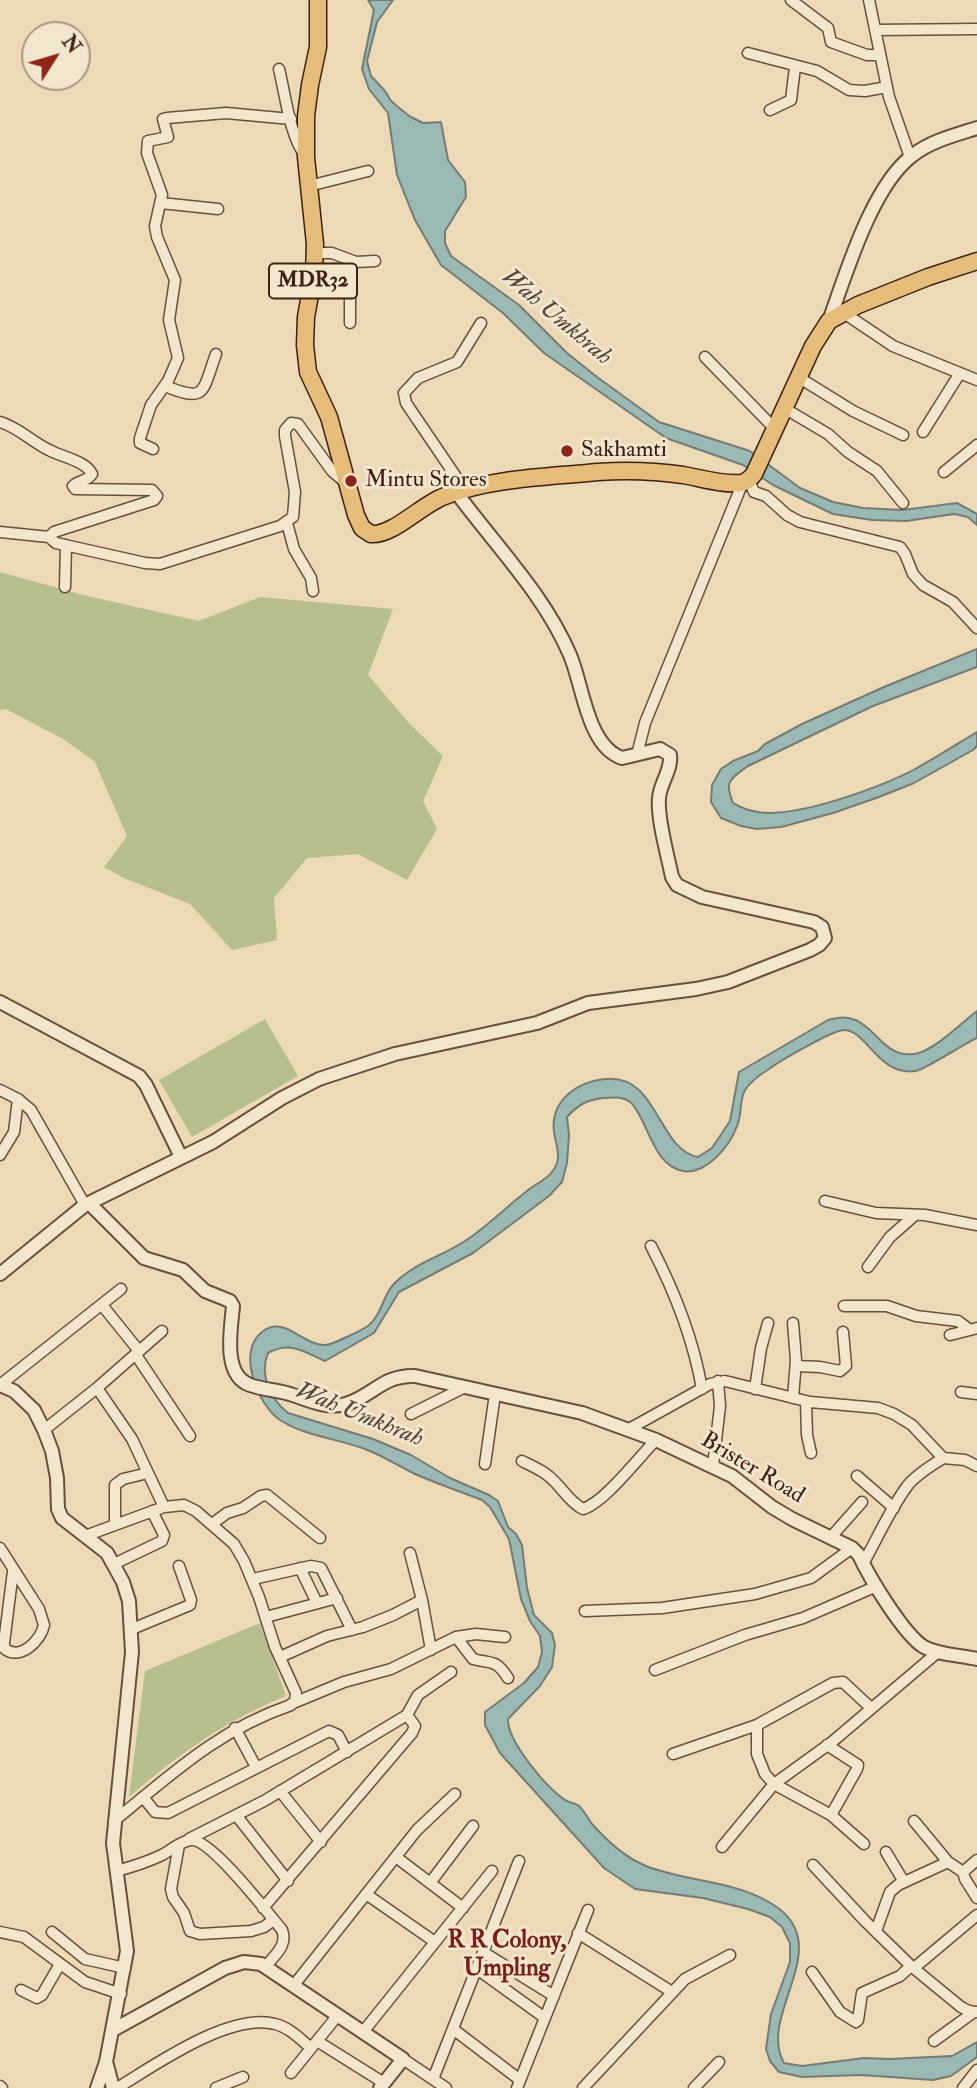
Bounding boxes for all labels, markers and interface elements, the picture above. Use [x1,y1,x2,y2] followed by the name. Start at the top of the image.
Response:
[21,21,91,91] north arrow
[56,31,86,59] text: N
[269,264,357,298] road number: MDR32
[495,264,617,372] water label: Wah Umkhrah
[581,437,667,465] place label: Sakhamti
[559,443,575,459] marker: Sakhamti
[365,467,487,495] place label: Mintu Stores
[343,473,359,489] marker: Mintu Stores
[291,1377,427,1455] water label: Wah Umkhrah
[695,1427,809,1511] street label: Brister Road
[448,1928,566,1984] district label: R R Colony, Umpling

